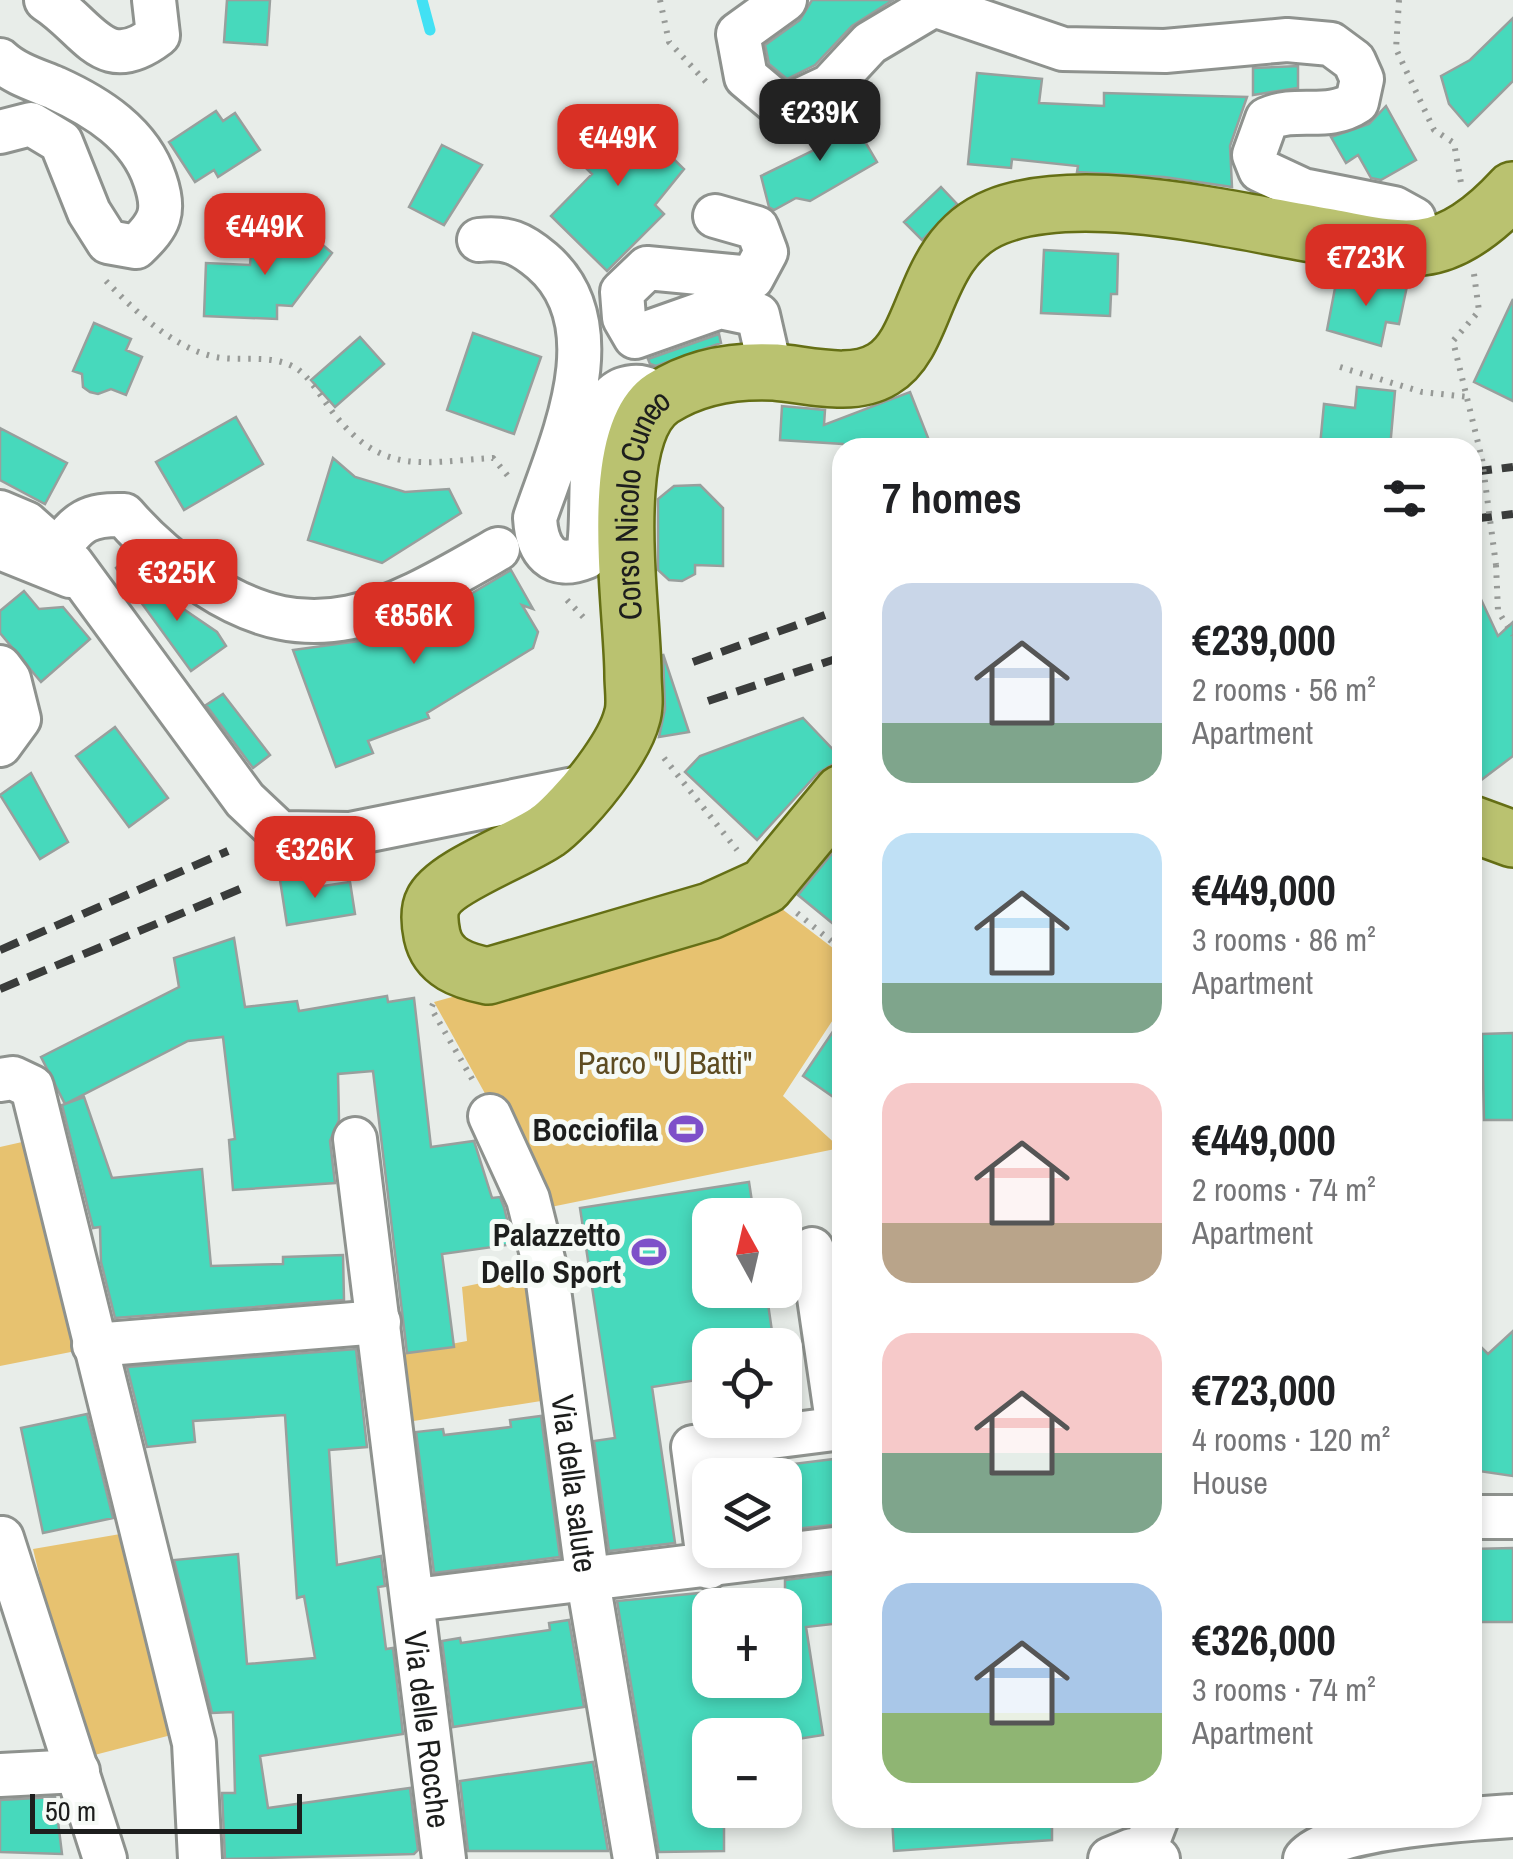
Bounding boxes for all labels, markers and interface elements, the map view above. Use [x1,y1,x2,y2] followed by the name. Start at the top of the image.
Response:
[750,79,890,164] pin: €239K
[781,90,859,133] text: €239K
[548,104,688,189] pin: €449K
[579,115,657,158] text: €449K
[195,193,335,278] pin: €449K
[226,204,304,247] text: €449K
[1296,224,1436,309] pin: €723K
[1327,235,1405,278] text: €723K
[604,378,678,622] street label: Corso Nicolo Cuneo
[882,470,1022,526] text: 7 homes
[1377,471,1432,526] icon: filters
[107,539,247,624] pin: €325K
[138,550,216,593] text: €325K
[344,582,484,667] pin: €856K
[375,593,453,636] text: €856K
[1192,612,1336,668] text: €239,000
[962,623,1082,743] icon: home
[1192,668,1376,711] text: 2 rooms · 56 m²
[1192,711,1313,754] text: Apartment
[245,816,385,901] pin: €326K
[276,827,354,870] text: €326K
[1192,862,1336,918] text: €449,000
[962,873,1082,993] icon: home
[1192,918,1376,961] text: 3 rooms · 86 m²
[1192,961,1313,1004] text: Apartment
[578,1041,752,1084] park label: Parco "U Batti"
[533,1108,658,1151] place label: Bocciofila
[667,1110,705,1148] sports icon: Bocciofila
[1192,1112,1336,1168] text: €449,000
[962,1123,1082,1243] icon: home
[1192,1168,1376,1211] text: 2 rooms · 74 m²
[692,1198,802,1308] north arrow
[692,1198,802,1828] map controls
[1192,1211,1313,1254] text: Apartment
[481,1213,621,1293] place label: Palazzetto Dello Sport
[630,1233,668,1271] sports icon: Palazzetto Dello Sport
[692,1328,802,1438] button: locate
[1192,1362,1336,1418] text: €723,000
[962,1373,1082,1493] icon: home
[542,1392,608,1575] street label: Via della salute
[1192,1418,1390,1461] text: 4 rooms · 120 m²
[692,1458,802,1568] button: layers
[1192,1461,1268,1504] text: House
[692,1588,802,1698] button: +
[1192,1612,1336,1668] text: €326,000
[962,1623,1082,1743] icon: home
[395,1629,461,1830] street label: Via delle Rocche
[1192,1668,1376,1711] text: 3 rooms · 74 m²
[1192,1711,1313,1754] text: Apartment
[692,1718,802,1828] button: −
[30,1789,302,1834] scale bar
[45,1792,96,1830] text: 50 m

